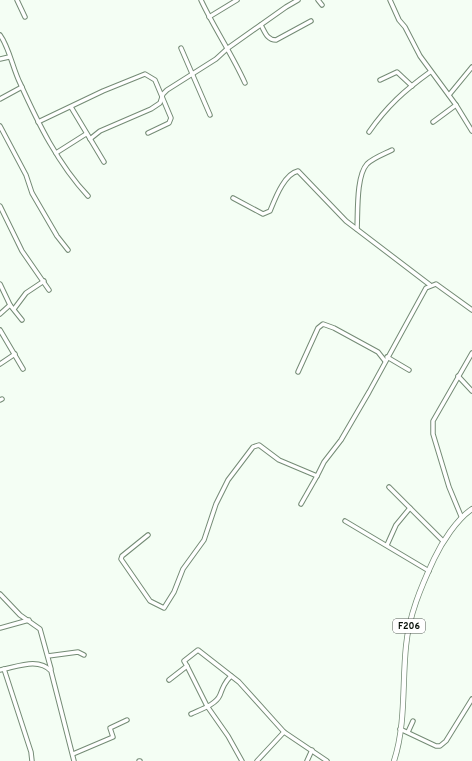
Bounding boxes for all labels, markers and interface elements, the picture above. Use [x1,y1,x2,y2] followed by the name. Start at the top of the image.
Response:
[393,619,425,633] road number: F206

